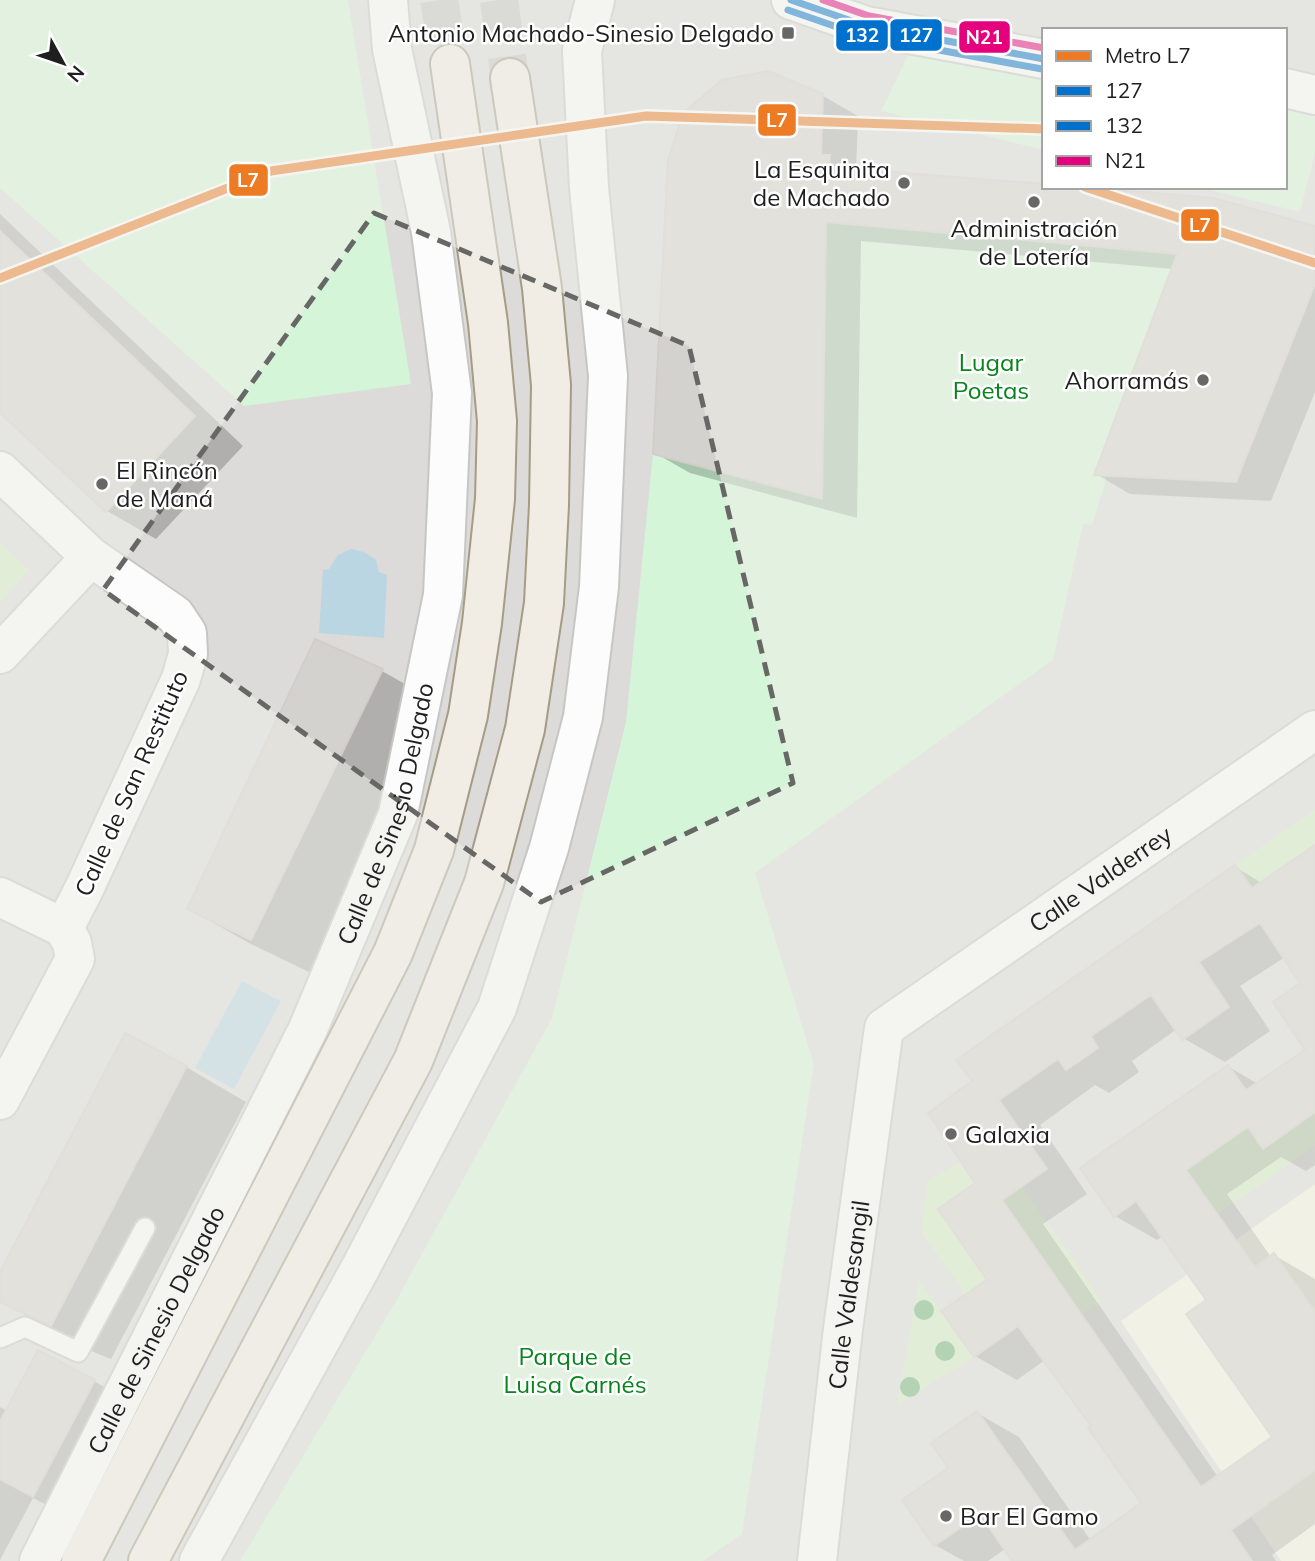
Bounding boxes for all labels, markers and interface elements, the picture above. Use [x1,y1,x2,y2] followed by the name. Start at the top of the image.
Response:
[388,18,774,48] place label: Antonio Machado-Sinesio Delgado
[889,18,943,52] line badge: 127
[835,19,889,52] line badge: 132
[958,20,1011,54] line badge: N21
[845,23,879,47] text: 132
[899,23,933,47] text: 127
[780,25,796,41] marker: Antonio Machado-Sinesio Delgado
[965,25,1003,49] text: N21
[28,28,98,98] north arrow
[1042,28,1287,189] legend
[1105,42,1191,68] text: Metro L7
[62,61,90,87] text: N
[1105,77,1143,103] text: 127
[757,103,797,137] line badge: L7
[766,108,788,132] text: L7
[1105,112,1143,138] text: 132
[1105,147,1146,173] text: N21
[753,154,890,212] place label: La Esquinita de Machado
[228,163,269,197] line badge: L7
[237,168,259,192] text: L7
[896,175,912,191] marker: La Esquinita de Machado
[1026,194,1042,210] marker: Administración de Lotería
[1180,208,1220,242] line badge: L7
[950,213,1118,271] place label: Administración de Lotería
[1189,213,1211,237] text: L7
[953,347,1029,405] park label: Lugar Poetas
[1065,365,1189,395] place label: Ahorramás
[1195,372,1211,388] marker: Ahorramás
[116,455,218,513] place label: El Rincón de Maná
[94,476,110,492] marker: El Rincón de Maná
[68,665,194,901] street label: Calle de San Restituto
[330,680,440,949] street label: Calle de Sinesio Delgado
[1023,819,1178,938] street label: Calle Valderrey
[965,1119,1050,1149] place label: Galaxia
[943,1126,959,1142] marker: Galaxia
[821,1198,875,1391] street label: Calle Valdesangil
[81,1201,231,1459] street label: Calle de Sinesio Delgado
[503,1341,647,1399] park label: Parque de Luisa Carnés
[960,1501,1099,1531] place label: Bar El Gamo
[938,1508,954,1524] marker: Bar El Gamo

